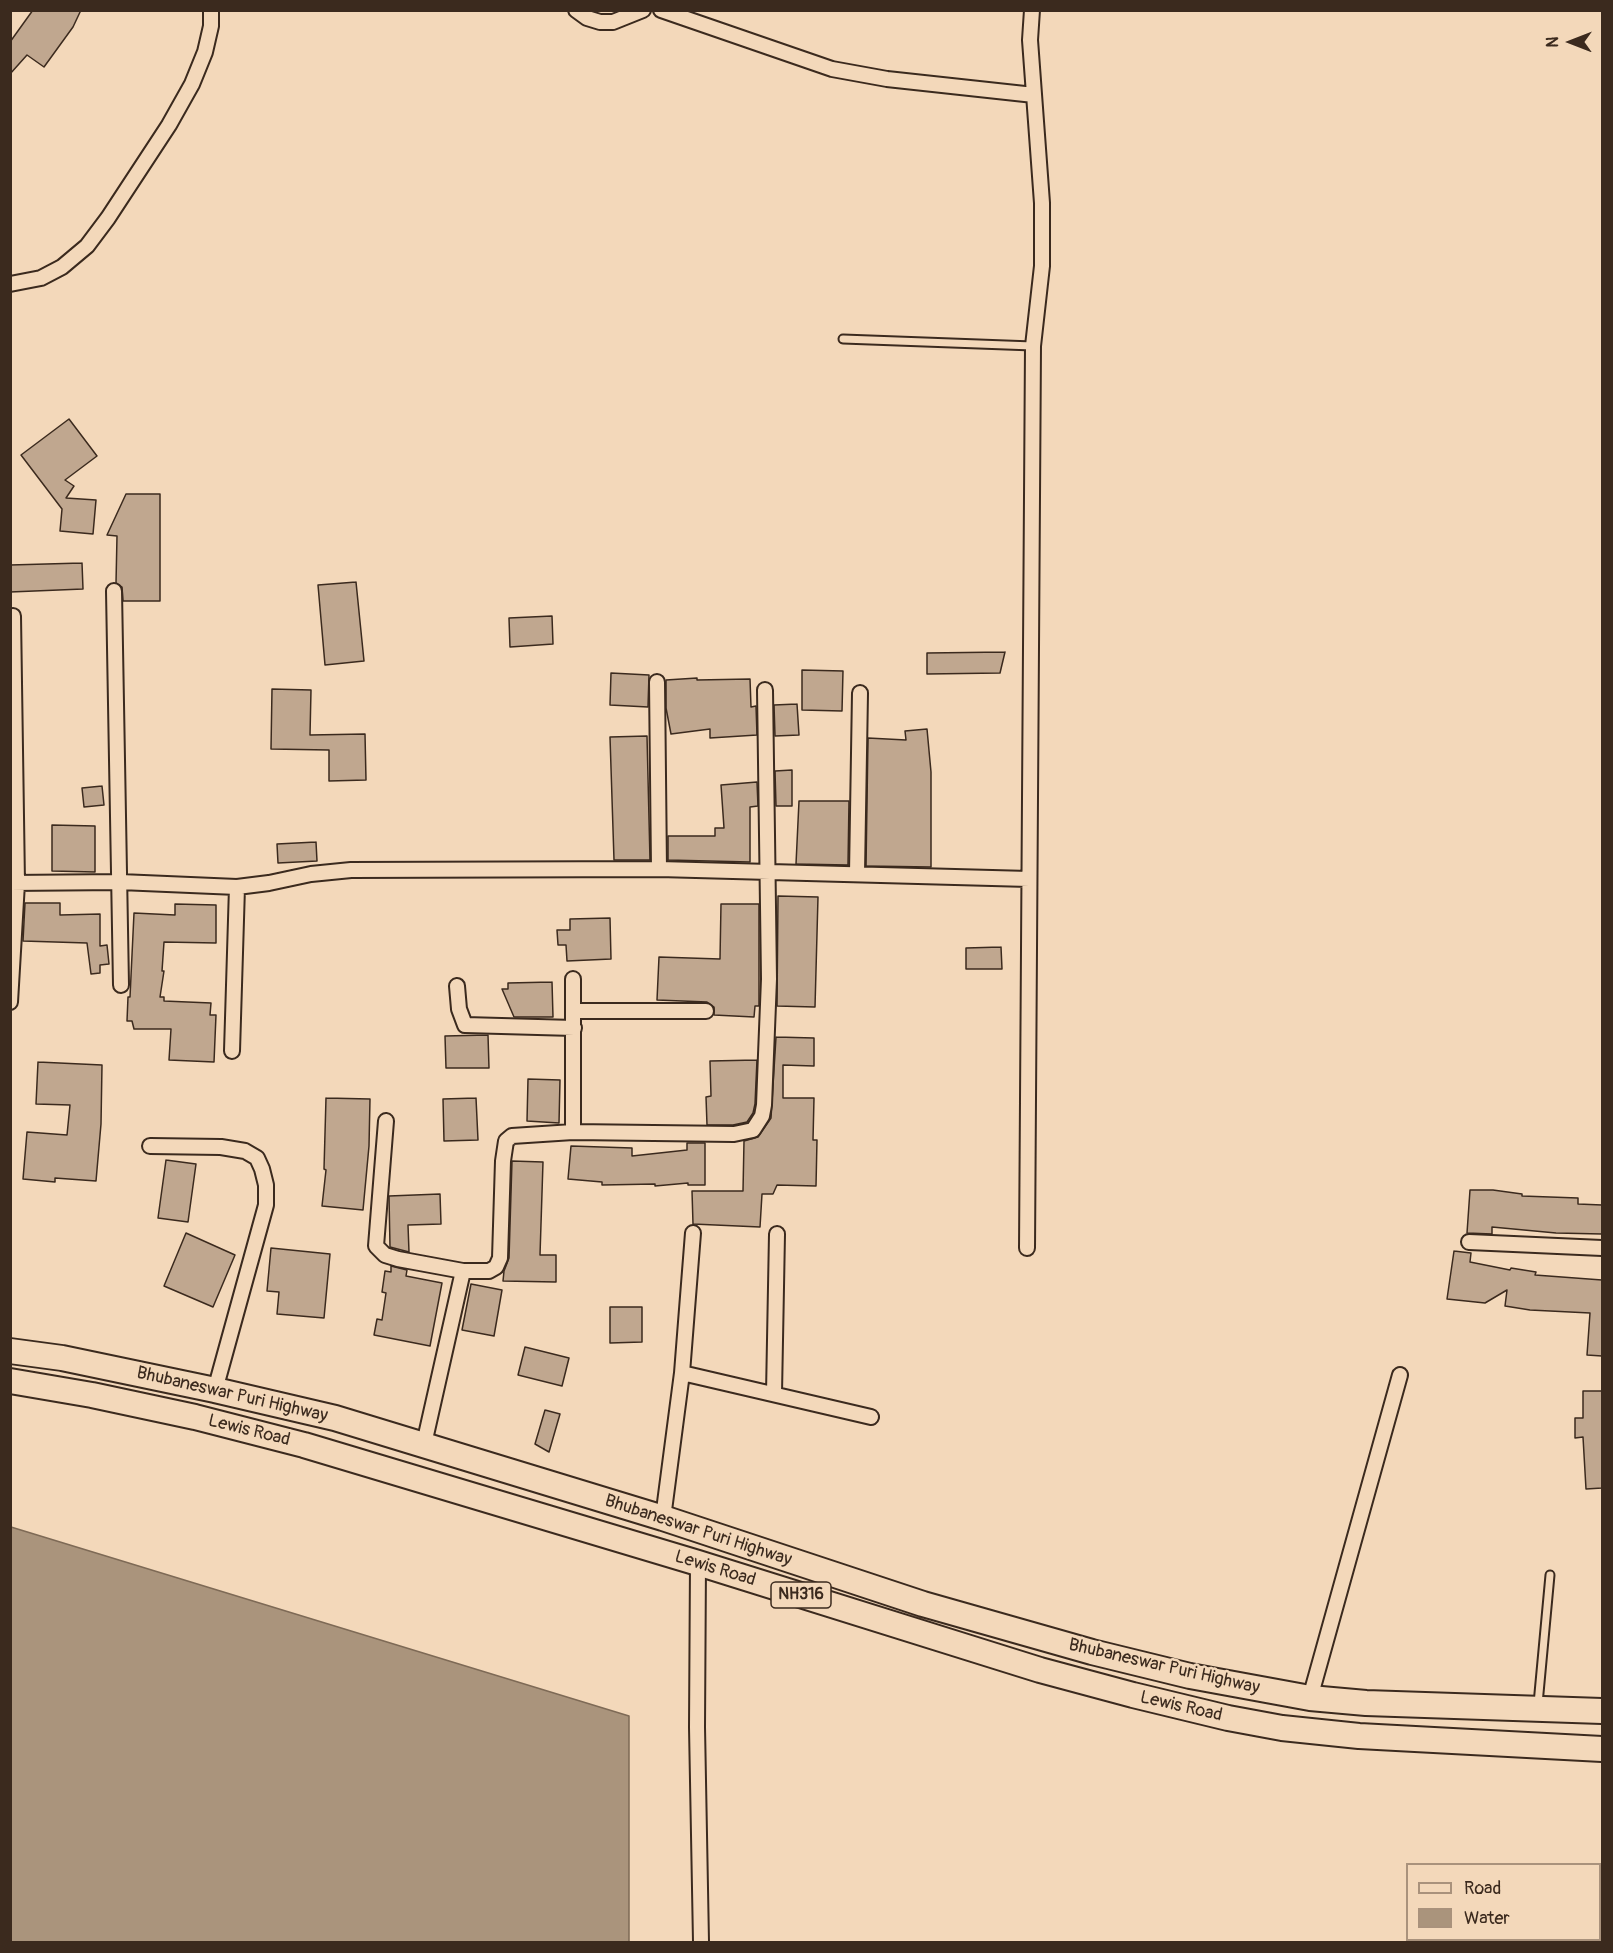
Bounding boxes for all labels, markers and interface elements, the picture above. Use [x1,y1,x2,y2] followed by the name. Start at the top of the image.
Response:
[1541,12,1601,72] north arrow
[1543,37,1563,47] text: N
[134,1363,330,1427] street label: Bhubaneswar Puri Highway
[206,1410,292,1452] street label: Lewis Road
[602,1491,794,1571] street label: Bhubaneswar Puri Highway
[672,1546,758,1592] street label: Lewis Road
[771,1582,831,1608] road number: NH316
[1066,1635,1262,1699] street label: Bhubaneswar Puri Highway
[1138,1687,1224,1727] street label: Lewis Road
[1406,1863,1601,1941] legend
[1464,1877,1501,1900] text: Road
[1464,1907,1510,1930] text: Water

